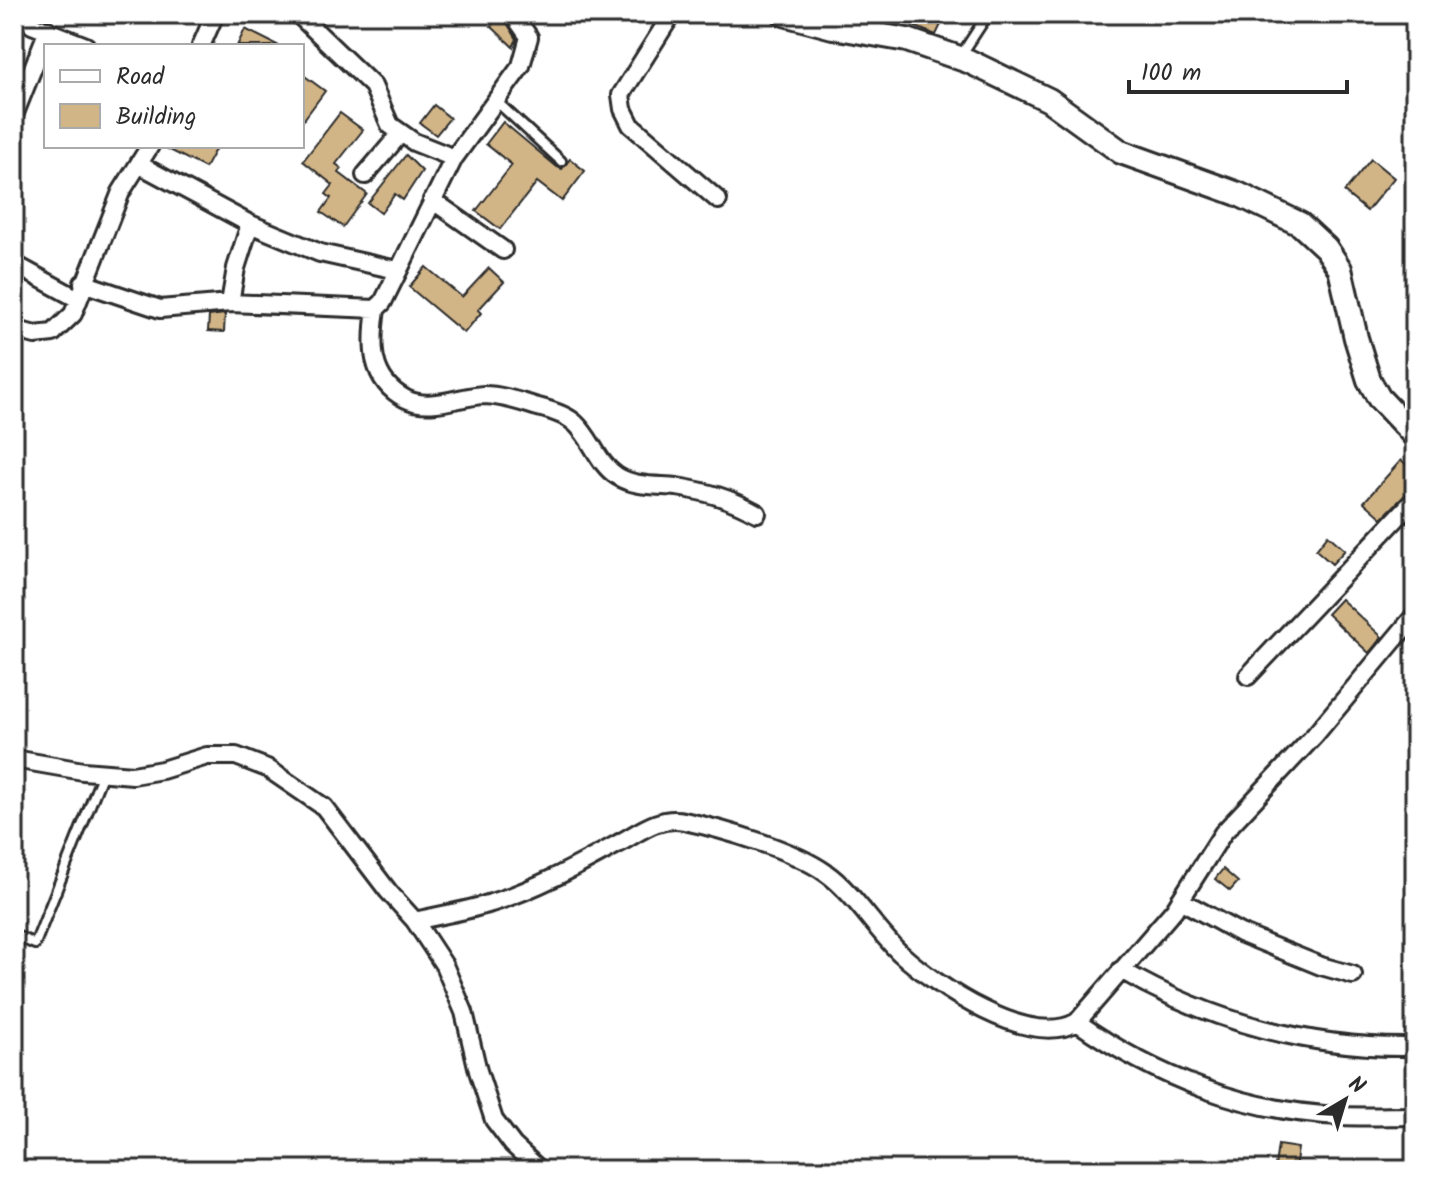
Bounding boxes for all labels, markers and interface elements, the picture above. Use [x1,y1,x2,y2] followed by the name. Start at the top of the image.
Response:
[44,44,304,148] legend
[1129,44,1347,94] scale bar
[1141,54,1201,93] text: 100 m
[116,58,165,97] text: Road
[116,98,196,137] text: Building
[1305,1060,1385,1140] north arrow
[1340,1068,1372,1104] text: N

